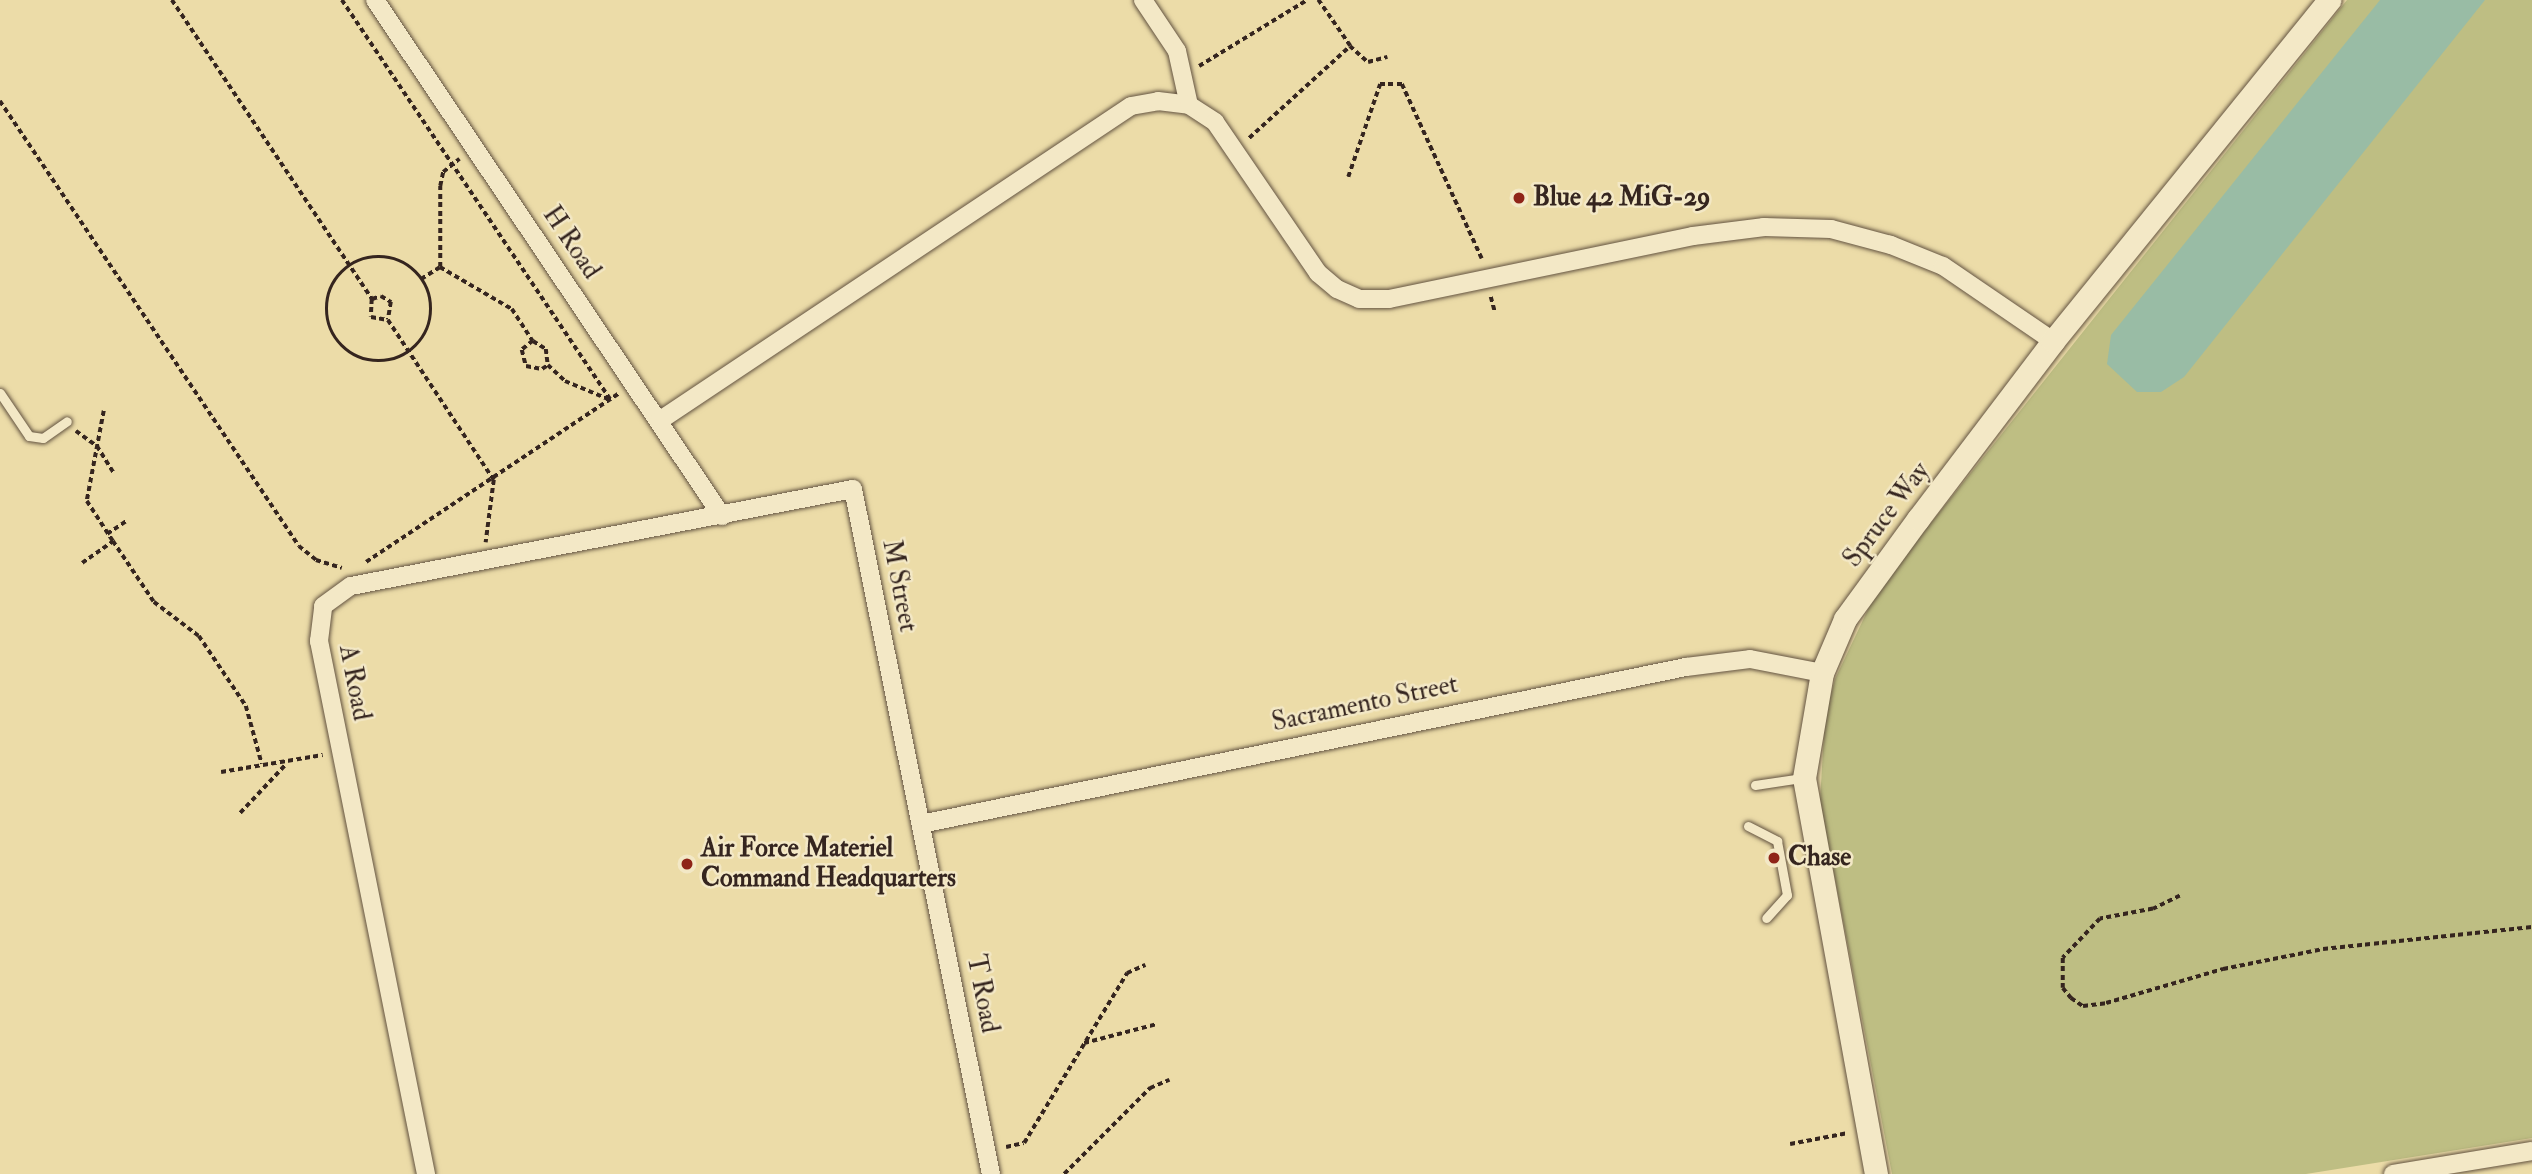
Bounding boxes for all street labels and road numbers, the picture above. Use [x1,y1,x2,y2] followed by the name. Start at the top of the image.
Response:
[535,201,607,285] street label: H Road
[1837,456,1937,574] street label: Spruce Way
[875,537,923,635] street label: M Street
[331,643,377,723] street label: A Road
[1269,669,1461,739] street label: Sacramento Street
[959,952,1005,1036] street label: T Road

